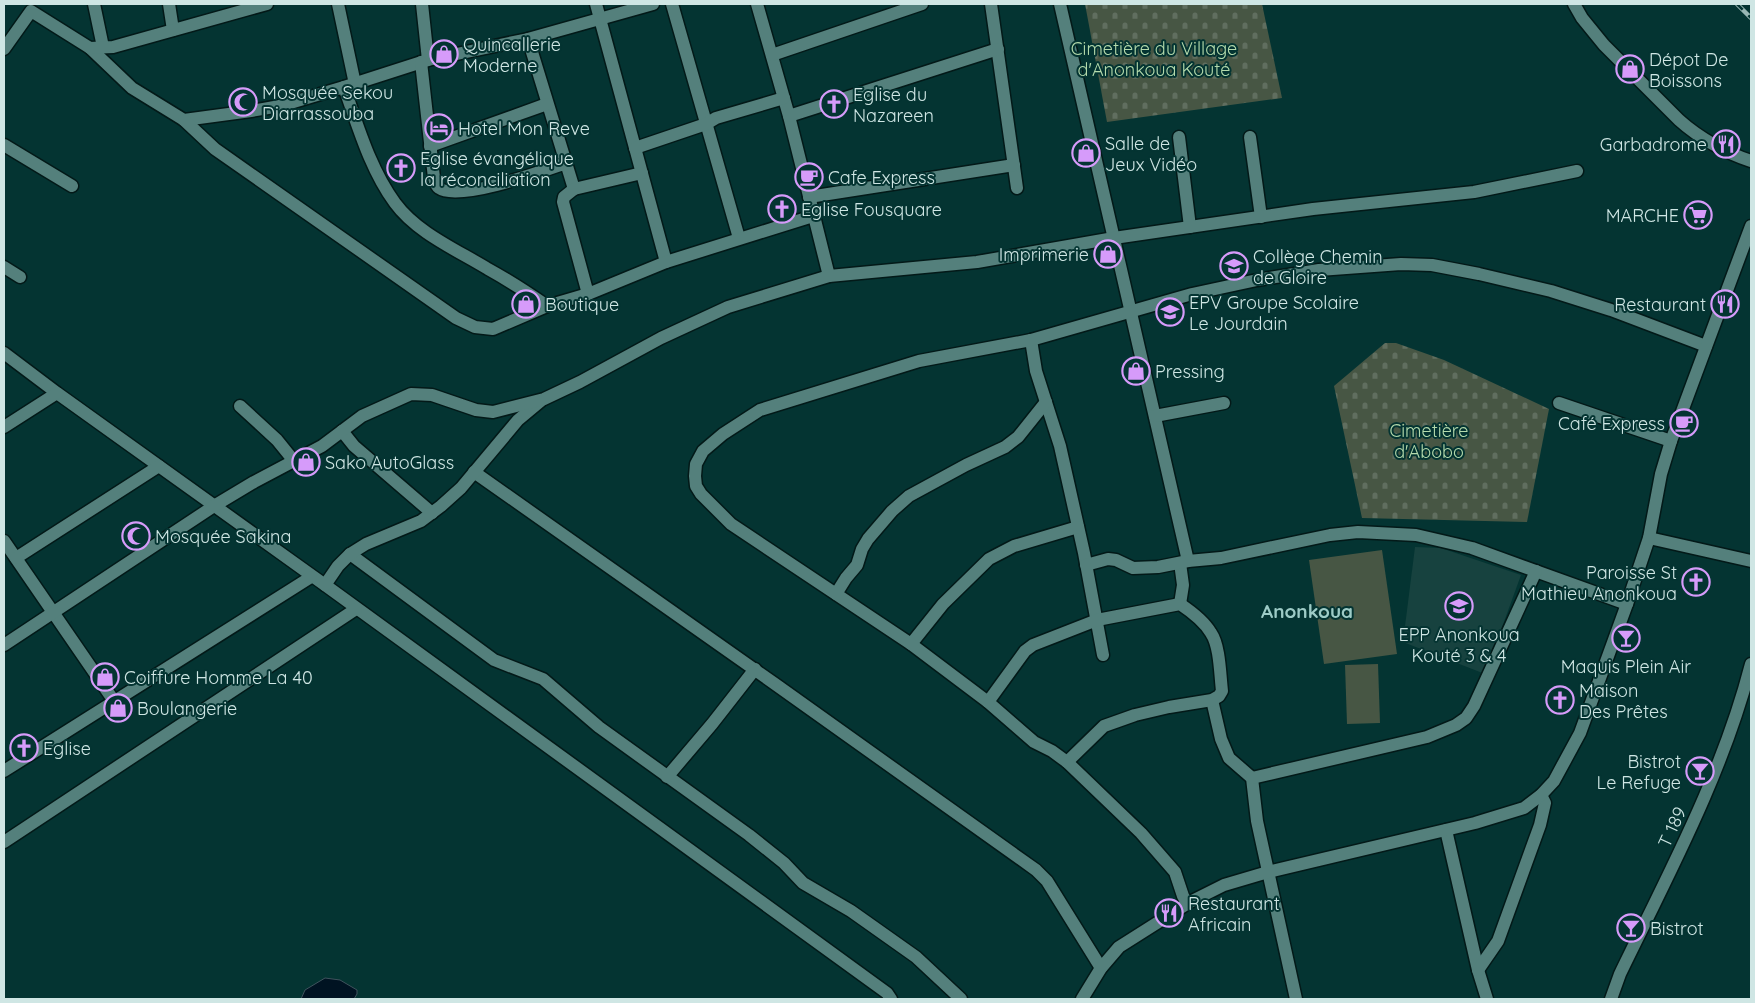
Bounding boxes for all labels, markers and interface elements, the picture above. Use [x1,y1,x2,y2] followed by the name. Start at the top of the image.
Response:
[463,33,561,77] place label: Quincallerie Moderne
[1071,37,1237,81] park label: Cimetière du Village d'Anonkoua Kouté
[429,39,459,69] shop icon: Quincallerie Moderne
[1649,48,1728,92] place label: Dépot De Boissons
[1615,54,1645,84] shop icon: Dépot De Boissons
[262,81,393,125] place label: Mosquée Sekou Diarrassouba
[853,83,934,127] place label: Eglise du Nazareen
[228,87,258,117] mosque icon: Mosquée Sekou Diarrassouba
[819,89,849,119] church icon: Eglise du Nazareen
[424,113,454,143] hotel icon: Hotel Mon Reve
[458,117,590,140] place label: Hotel Mon Reve
[1711,129,1741,159] restaurant icon: Garbadrome
[1105,132,1197,176] place label: Salle de Jeux Vidéo
[1600,133,1707,156] place label: Garbadrome
[1071,138,1101,168] shop icon: Salle de Jeux Vidéo
[420,147,574,191] place label: Eglise évangélique la réconciliation
[386,153,416,183] church icon: Eglise évangélique la réconciliation
[794,162,824,192] cafe icon: Cafe Express
[828,166,935,189] place label: Cafe Express
[767,194,797,224] church icon: Eglise Fousquare
[801,198,942,221] place label: Eglise Fousquare
[1683,200,1713,230] supermarket icon: MARCHE
[1606,204,1679,227] place label: MARCHE
[1093,239,1123,269] shop icon: Imprimerie
[999,243,1089,266] place label: Imprimerie
[1253,245,1383,289] place label: Collège Chemin de Gloire
[1219,251,1249,281] school or university icon: Collège Chemin de Gloire
[511,289,541,319] shop icon: Boutique
[1710,289,1740,319] restaurant icon: Restaurant
[1189,291,1359,335] place label: EPV Groupe Scolaire Le Jourdain
[545,293,619,316] place label: Boutique
[1614,293,1706,316] place label: Restaurant
[1155,297,1185,327] school or university icon: EPV Groupe Scolaire Le Jourdain
[1121,356,1151,386] shop icon: Pressing
[1155,360,1225,383] place label: Pressing
[1669,408,1699,438] cafe icon: Café Express
[1558,412,1665,435] place label: Café Express
[1389,419,1469,463] park label: Cimetière d'Abobo
[291,447,321,477] shop icon: Sako AutoGlass
[325,451,454,474] place label: Sako AutoGlass
[121,521,151,551] mosque icon: Mosquée Sakina
[155,525,291,548] place label: Mosquée Sakina
[1521,561,1677,605] place label: Paroisse St Mathieu Anonkoua
[1681,567,1711,597] church icon: Paroisse St Mathieu Anonkoua
[1444,591,1474,621] school or university icon: EPP Anonkoua Kouté 3 & 4
[1261,599,1353,623] district label: Anonkoua
[1398,623,1520,667] place label: EPP Anonkoua Kouté 3 & 4
[1611,623,1641,653] bar icon: Maquis Plein Air
[1561,655,1691,678] place label: Maquis Plein Air
[90,662,120,692] shop icon: Coiffure Homme La 40
[124,666,313,689] place label: Coiffure Homme La 40
[1579,679,1668,723] place label: Maison Des Prêtes
[1545,685,1575,715] church icon: Maison Des Prêtes
[103,693,133,723] shop icon: Boulangerie
[137,697,237,720] place label: Boulangerie
[9,733,39,763] church icon: Eglise
[43,737,91,760] place label: Eglise
[1597,750,1681,794] place label: Bistrot Le Refuge
[1685,756,1715,786] bar icon: Bistrot Le Refuge
[1653,803,1691,851] street label: T 189
[1188,892,1280,936] place label: Restaurant Africain
[1154,898,1184,928] restaurant icon: Restaurant Africain
[1616,913,1646,943] bar icon: Bistrot
[1650,917,1704,940] place label: Bistrot

